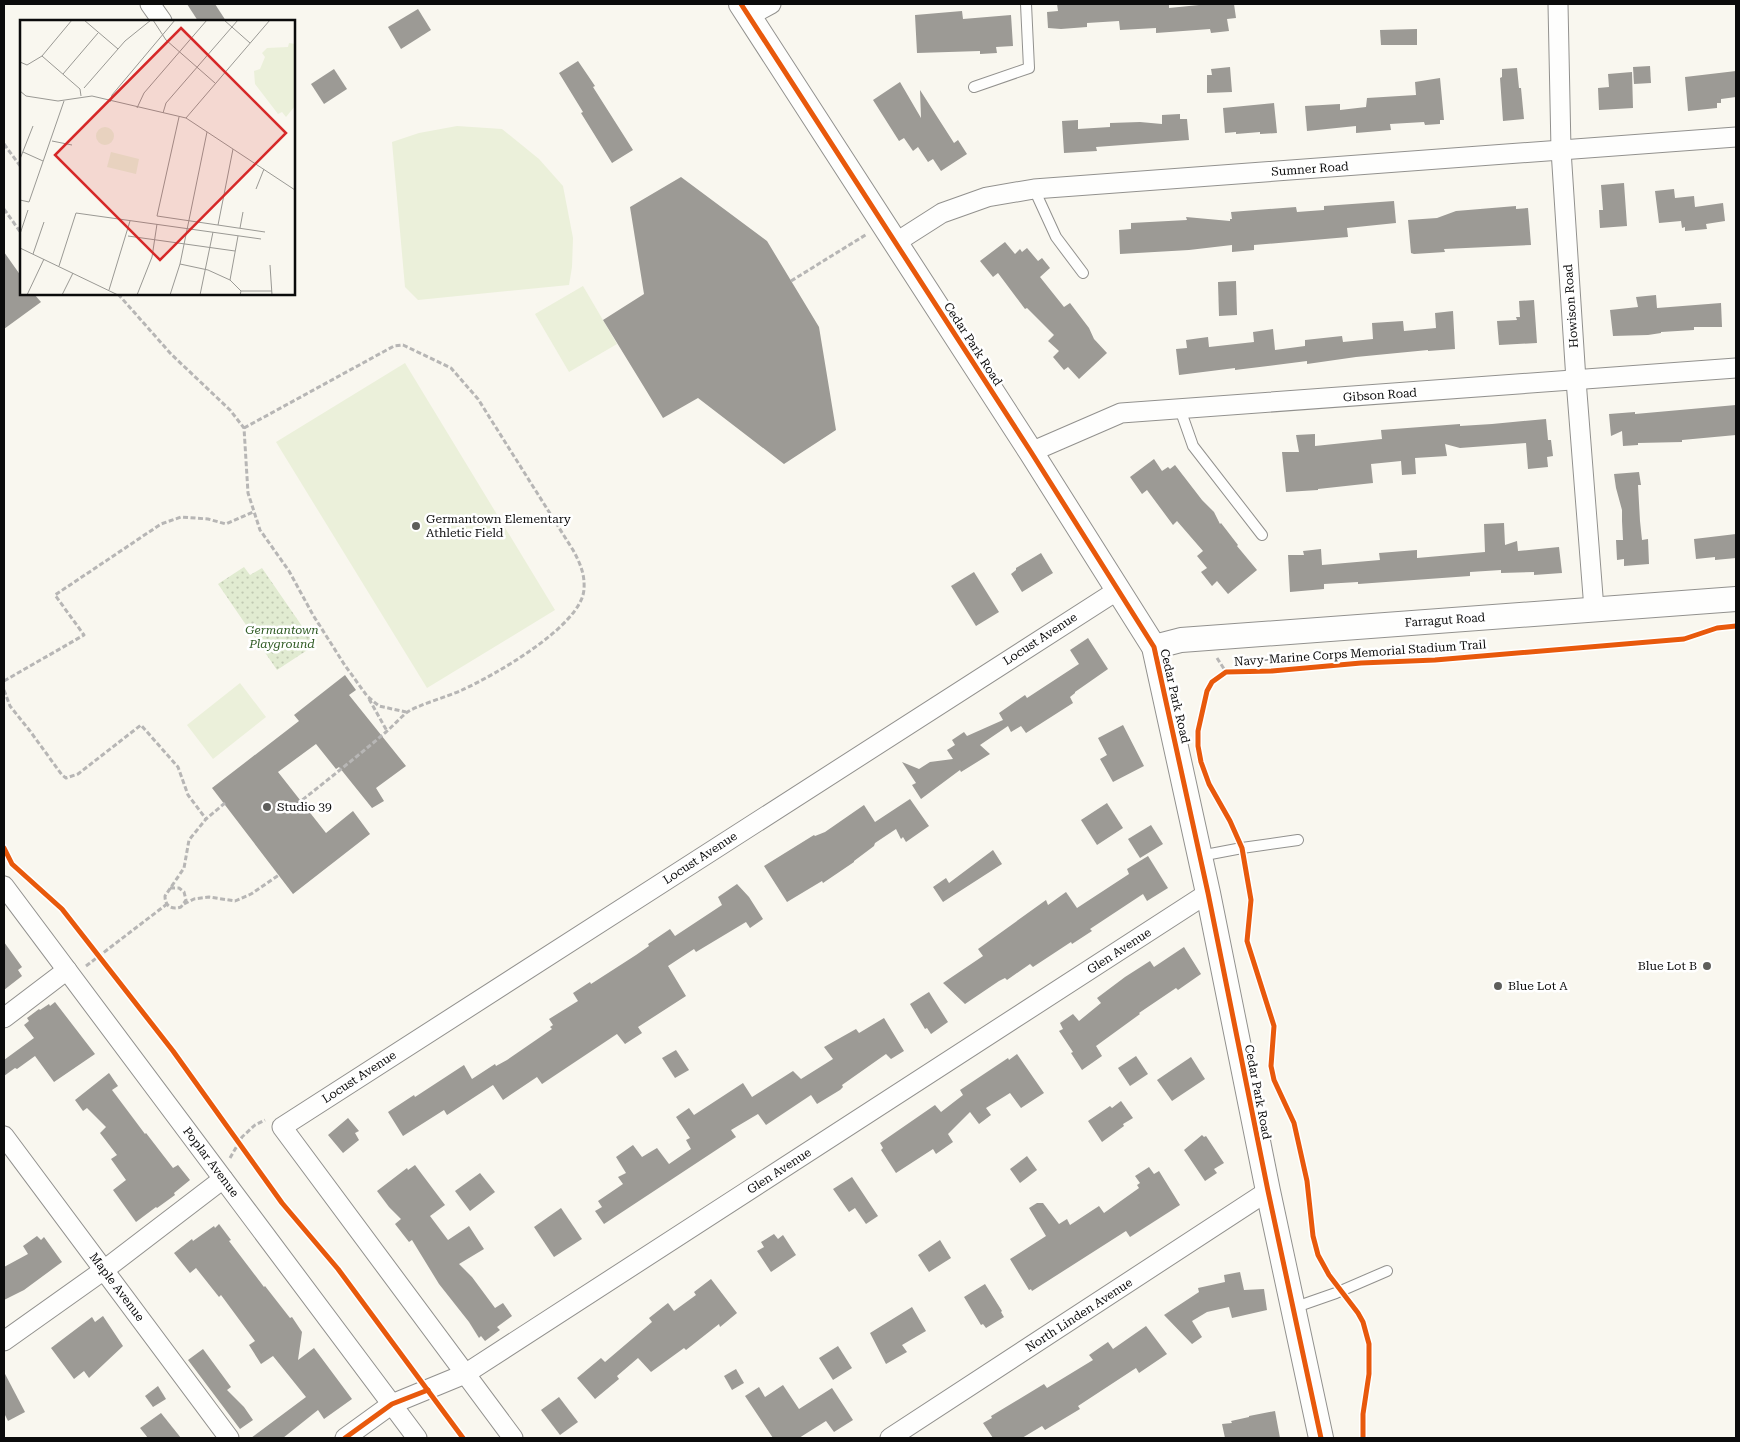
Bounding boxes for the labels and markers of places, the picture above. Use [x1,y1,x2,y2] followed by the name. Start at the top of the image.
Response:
[426,512,572,540] place label: Germantown Elementary Athletic Field
[410,520,422,532] marker: Germantown Elementary Athletic Field
[277,800,332,814] place label: Studio 39
[261,801,273,813] marker: Studio 39
[1638,959,1697,973] place label: Blue Lot B
[1701,960,1713,972] marker: Blue Lot B
[1508,979,1568,993] place label: Blue Lot A
[1492,980,1504,992] marker: Blue Lot A

